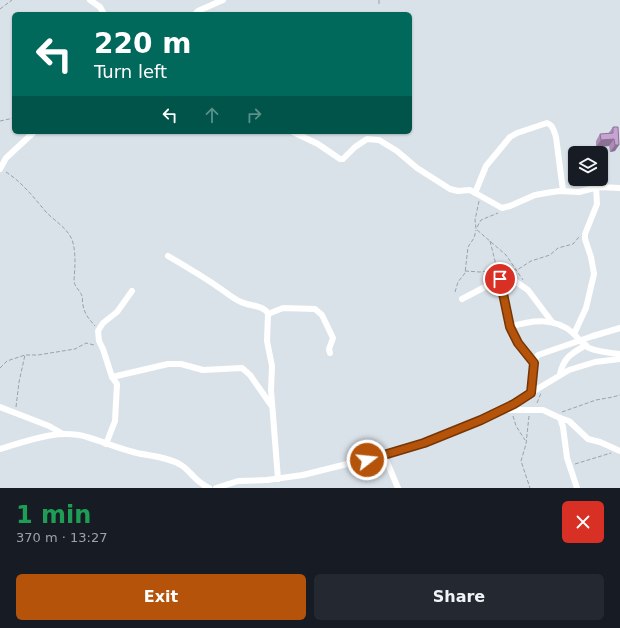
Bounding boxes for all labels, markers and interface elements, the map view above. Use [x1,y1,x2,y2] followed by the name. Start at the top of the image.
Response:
[94,27,191,60] text: 220 m
[28,28,80,80] icon: left
[94,61,167,82] text: Turn left
[159,104,181,126] icon: left
[201,104,223,126] icon: ahead
[243,104,265,126] icon: right
[568,146,608,186] map controls
[568,146,608,186] button: layers
[483,262,517,296] pin
[489,268,511,290] icon: arrive
[346,439,388,481] position arrow
[16,501,91,529] text: 1 min
[562,501,604,543] button: close
[16,530,107,545] text: 370 m · 13:27
[16,574,306,620] button: Exit
[314,574,604,620] button: Share

